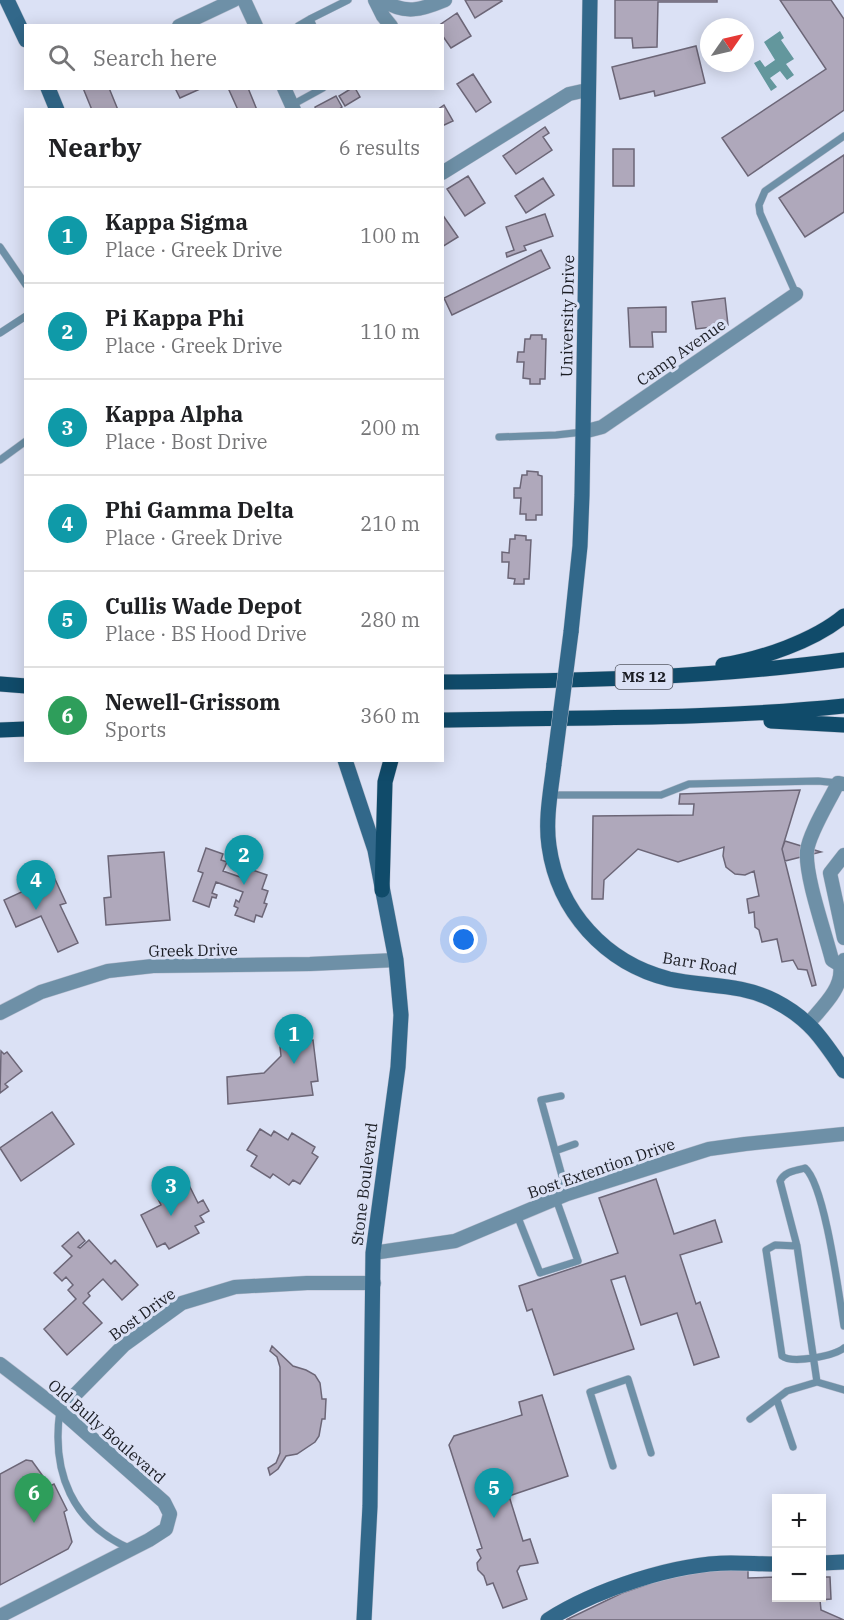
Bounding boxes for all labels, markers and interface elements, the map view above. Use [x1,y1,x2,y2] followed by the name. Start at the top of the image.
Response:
[700,18,754,72] north arrow
[24,24,444,90] search box
[45,41,78,74] icon: search
[93,43,217,72] text: Search here
[48,130,142,164] text: Nearby
[339,134,420,161] text: 6 results
[105,207,248,236] text: Kappa Sigma
[62,222,74,249] text: 1
[360,222,420,249] text: 100 m
[105,236,283,263] text: Place · Greek Drive
[556,255,578,377] street label: University Drive
[105,303,244,332] text: Pi Kappa Phi
[633,314,729,390] street label: Camp Avenue
[62,318,74,345] text: 2
[360,318,420,345] text: 110 m
[105,332,283,359] text: Place · Greek Drive
[105,399,243,428] text: Kappa Alpha
[62,414,74,441] text: 3
[360,414,420,441] text: 200 m
[105,428,268,455] text: Place · Bost Drive
[105,495,294,524] text: Phi Gamma Delta
[62,510,74,537] text: 4
[360,510,420,537] text: 210 m
[105,524,283,551] text: Place · Greek Drive
[105,591,302,620] text: Cullis Wade Depot
[62,606,74,633] text: 5
[360,606,420,633] text: 280 m
[105,620,307,647] text: Place · BS Hood Drive
[616,665,672,689] road number: MS 12
[105,687,280,716] text: Newell-Grissom
[62,702,74,729] text: 6
[360,702,420,729] text: 360 m
[105,716,166,743] text: Sports
[224,836,264,885] pin: 2
[16,860,56,910] pin: 4
[449,925,478,954] your location
[148,939,238,961] street label: Greek Drive
[661,947,739,979] street label: Barr Road
[274,1014,314,1064] pin: 1
[347,1121,381,1247] street label: Stone Boulevard
[525,1133,677,1203] street label: Bost Extention Drive
[152,1166,190,1216] pin: 3
[105,1283,179,1345] street label: Bost Drive
[44,1375,170,1488] street label: Old Bully Boulevard
[474,1468,514,1518] pin: 5
[15,1474,54,1523] pin: 6
[772,1494,826,1602] map controls
[772,1494,826,1548] button: +
[772,1548,826,1602] button: −

